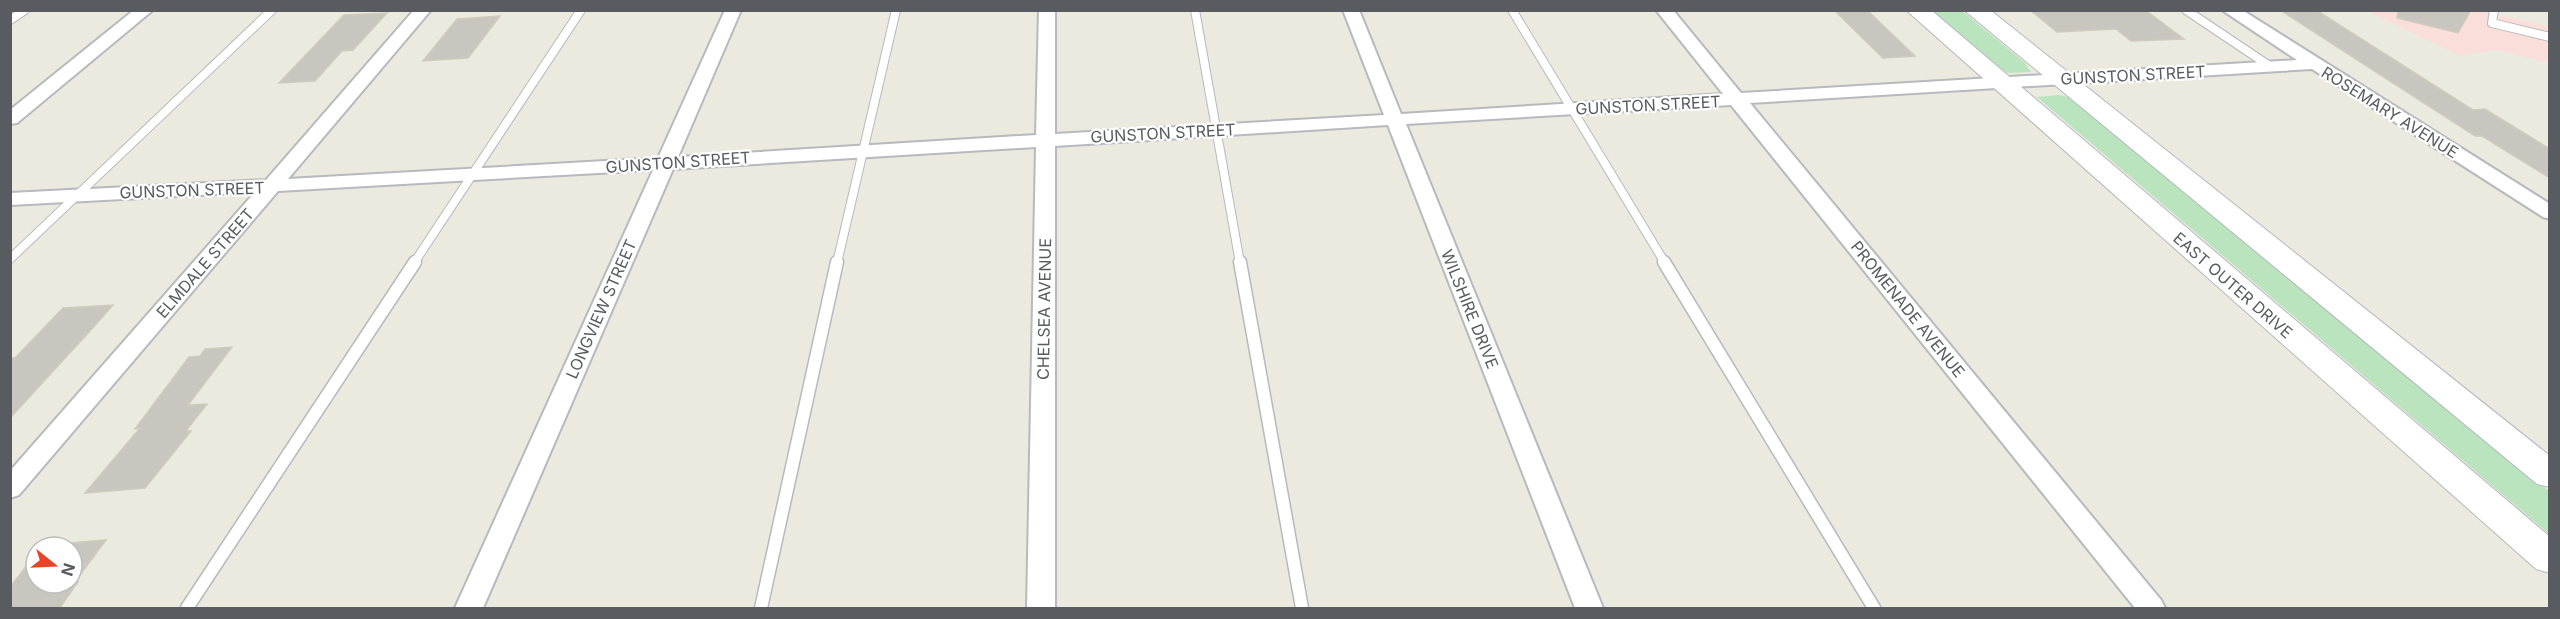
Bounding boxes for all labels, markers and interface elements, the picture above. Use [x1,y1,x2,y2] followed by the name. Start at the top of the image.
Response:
[2060,61,2206,89] street label: GUNSTON STREET
[2318,62,2462,162] street label: ROSEMARY AVENUE
[1575,91,1721,119] street label: GUNSTON STREET
[1090,119,1236,147] street label: GUNSTON STREET
[605,147,751,177] street label: GUNSTON STREET
[119,177,265,203] street label: GUNSTON STREET
[152,204,258,322] street label: ELMDALE STREET
[2169,228,2297,342] street label: EAST OUTER DRIVE
[561,236,641,382] street label: LONGVIEW STREET
[1847,237,1969,381] street label: PROMENADE AVENUE
[1033,238,1055,380] street label: CHELSEA AVENUE
[1437,246,1503,372] street label: WILSHIRE DRIVE
[24,535,84,595] north arrow
[57,561,80,579] text: N

